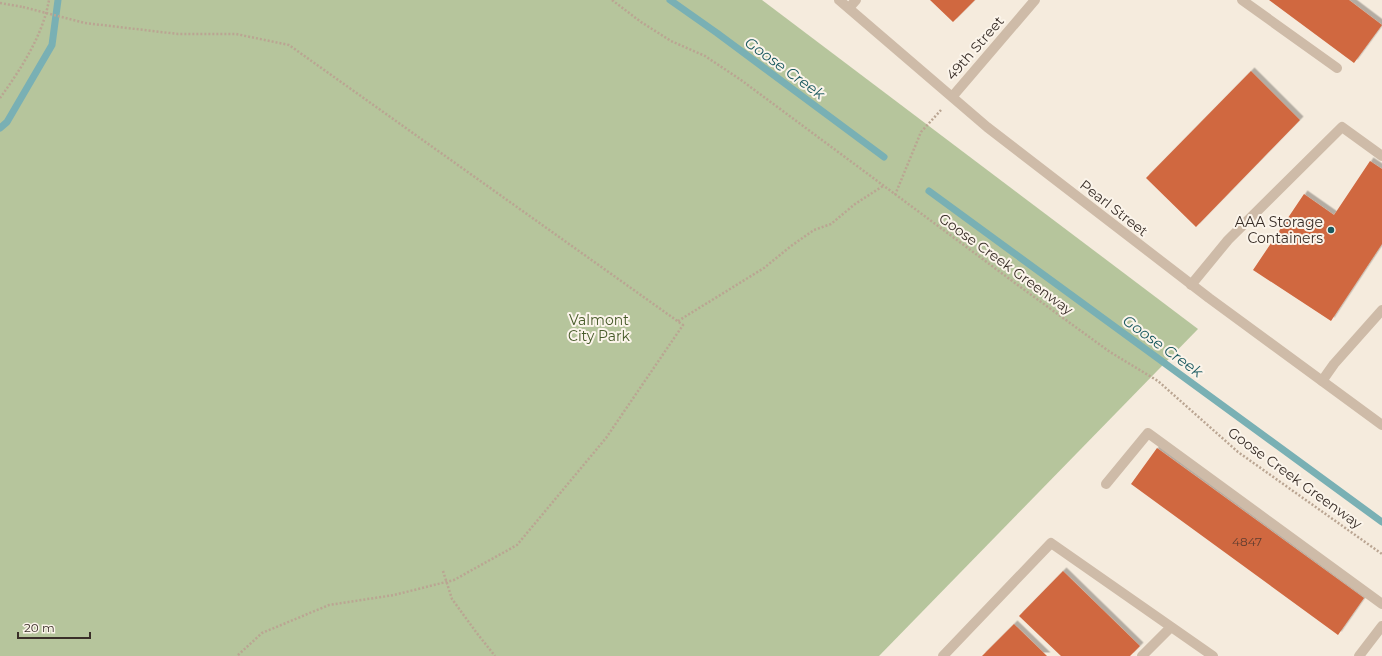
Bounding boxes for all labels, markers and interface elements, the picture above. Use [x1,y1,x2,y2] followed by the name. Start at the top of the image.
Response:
[942,12,1008,84] street label: 49th Street
[741,33,830,104] water label: Goose Creek
[1076,176,1152,240] street label: Pearl Street
[935,209,1077,319] street label: Goose Creek Greenway
[1235,213,1323,247] place label: AAA Storage Containers
[1326,225,1336,235] marker: AAA Storage Containers
[568,311,631,345] park label: Valmont City Park
[1119,311,1208,382] water label: Goose Creek
[1224,423,1366,533] street label: Goose Creek Greenway
[1232,534,1262,549] house number: 4847
[18,614,90,640] scale bar
[24,620,55,635] text: 20 m

